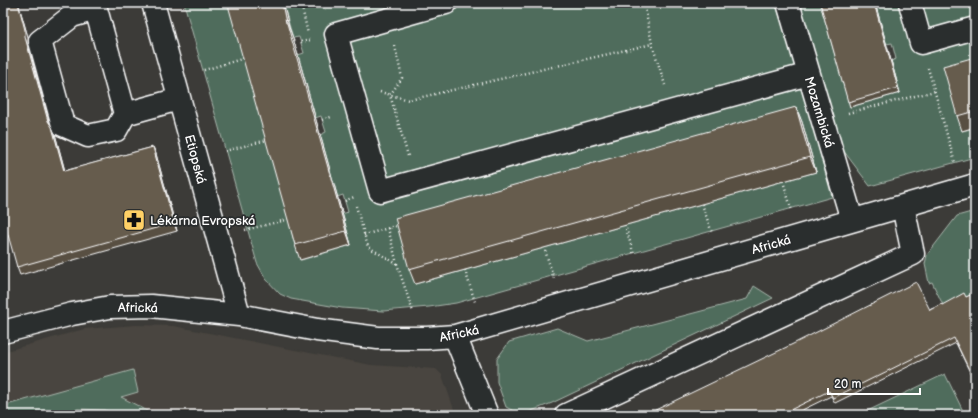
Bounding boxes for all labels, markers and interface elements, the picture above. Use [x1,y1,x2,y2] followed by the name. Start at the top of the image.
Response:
[801,75,837,150] street label: Mozambická
[181,133,209,186] street label: Etiopská
[121,207,147,233] pharmacy icon: Lékárna Evropská
[150,213,255,229] place label: Lékárna Evropská
[750,232,793,258] street label: Africká
[118,300,158,316] street label: Africká
[438,322,480,346] street label: Africká
[828,370,920,396] scale bar
[834,377,861,392] text: 20 m

